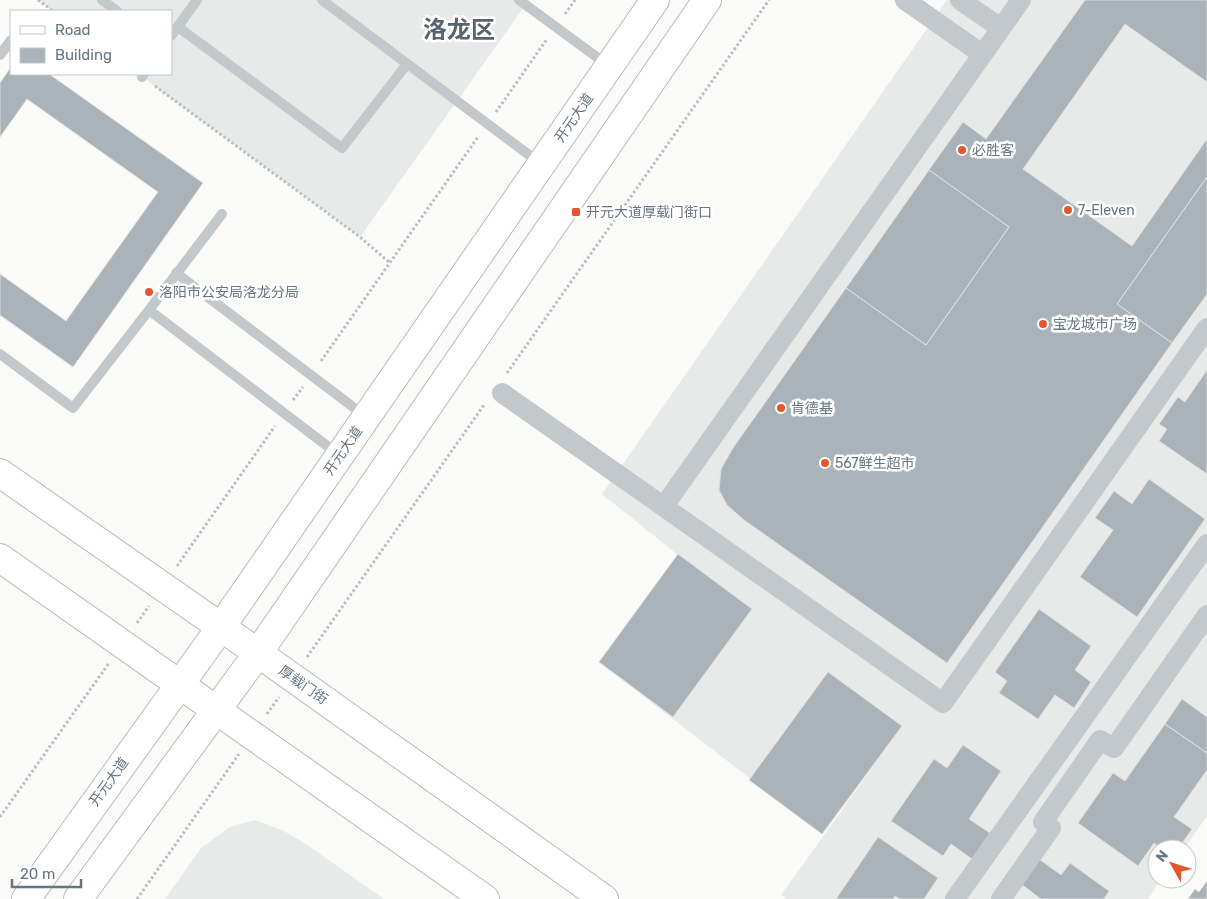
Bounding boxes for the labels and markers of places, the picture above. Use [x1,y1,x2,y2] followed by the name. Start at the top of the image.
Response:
[972,142,1014,159] place label: 必胜客
[956,144,968,156] marker: 必胜客
[1078,202,1135,219] place label: 7-Eleven
[586,204,712,221] place label: 开元大道厚载门街口
[1062,204,1074,216] marker: 7-Eleven
[570,206,582,218] marker: 开元大道厚载门街口
[159,284,299,301] place label: 洛阳市公安局洛龙分局
[143,286,155,298] marker: 洛阳市公安局洛龙分局
[1053,316,1137,333] place label: 宝龙城市广场
[1037,318,1049,330] marker: 宝龙城市广场
[791,400,833,417] place label: 肯德基
[775,402,787,414] marker: 肯德基
[835,455,915,472] place label: 567鲜生超市
[819,457,831,469] marker: 567鲜生超市

